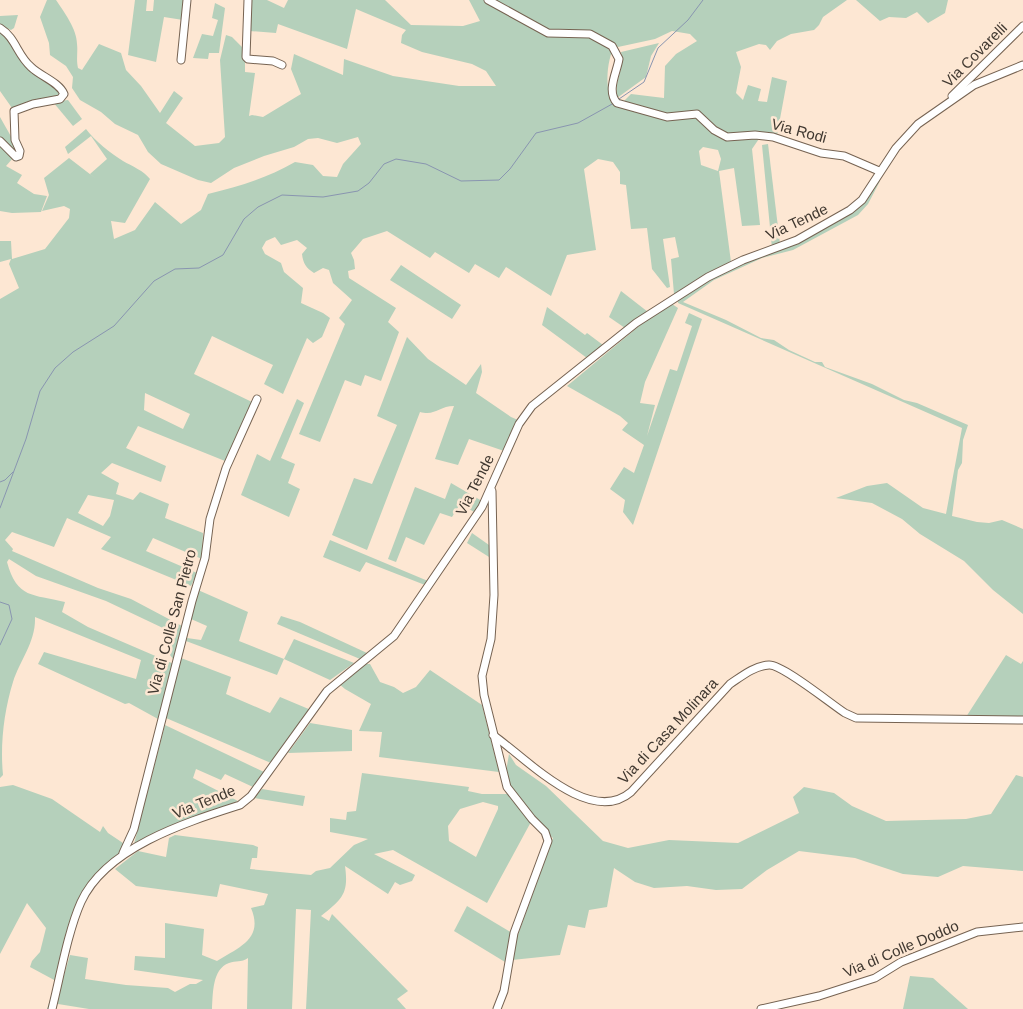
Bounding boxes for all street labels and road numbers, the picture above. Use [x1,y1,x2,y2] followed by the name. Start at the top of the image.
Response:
[939,19,1010,90] street label: Via Covarelli
[770,115,829,146] street label: Via Rodi
[763,200,830,243] street label: Via Tende
[452,451,497,518] street label: Via Tende
[144,547,199,696] street label: Via di Colle San Pietro
[614,674,721,787] street label: Via di Casa Molinara
[170,781,238,822] street label: Via Tende
[840,916,961,981] street label: Via di Colle Doddo

